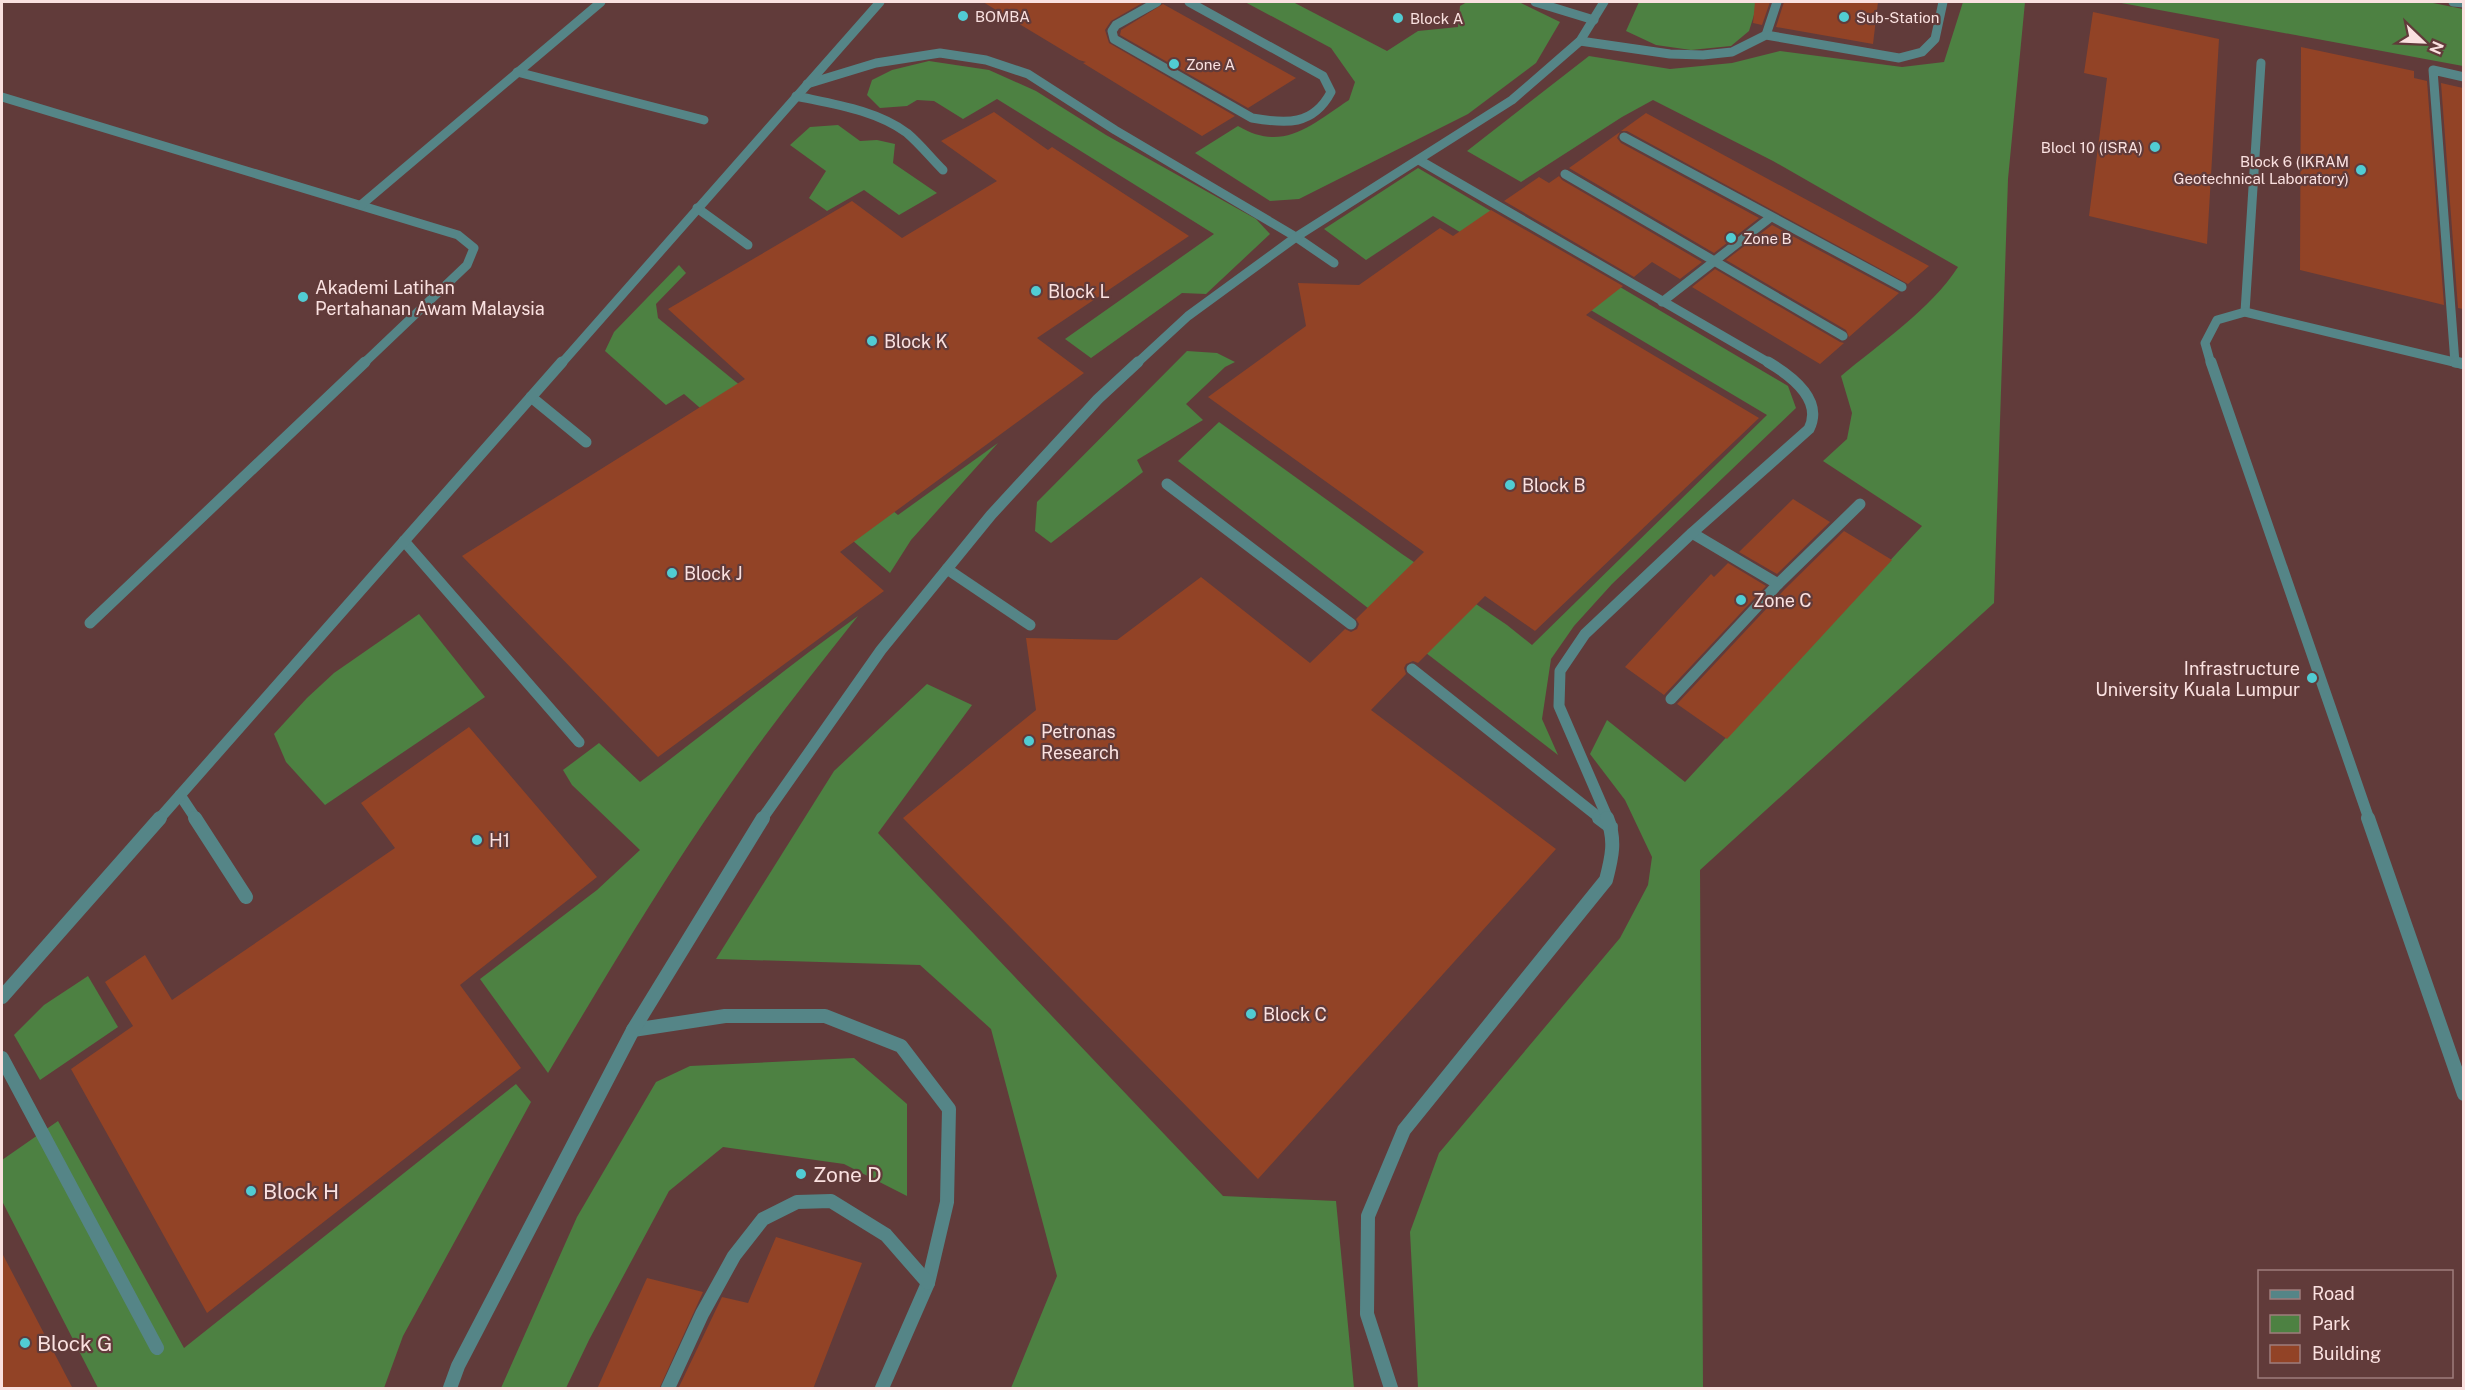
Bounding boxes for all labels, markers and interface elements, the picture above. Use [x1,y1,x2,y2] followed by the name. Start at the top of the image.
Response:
[975,8,1030,25] place label: BOMBA
[956,9,970,23] marker: BOMBA
[1856,9,1940,26] place label: Sub-Station
[1410,10,1464,27] place label: Block A
[1837,10,1851,24] marker: Sub-Station
[1391,11,1405,25] marker: Block A
[2393,12,2453,72] north arrow
[2425,38,2448,57] text: N
[1186,56,1236,73] place label: Zone A
[1167,57,1181,71] marker: Zone A
[2041,139,2143,156] place label: Blocl 10 (ISRA)
[2148,140,2162,154] marker: Blocl 10 (ISRA)
[2174,153,2349,187] place label: Block 6 (IKRAM Geotechnical Laboratory)
[2354,163,2368,177] marker: Block 6 (IKRAM Geotechnical Laboratory)
[1743,230,1792,247] place label: Zone B
[1724,231,1738,245] marker: Zone B
[315,277,545,319] place label: Akademi Latihan Pertahanan Awam Malaysia
[1048,281,1110,302] place label: Block L
[1029,284,1043,298] marker: Block L
[296,290,310,304] marker: Akademi Latihan Pertahanan Awam Malaysia
[884,331,948,352] place label: Block K
[865,334,879,348] marker: Block K
[1522,475,1585,496] place label: Block B
[1503,478,1517,492] marker: Block B
[684,563,742,584] place label: Block J
[665,566,679,580] marker: Block J
[1753,590,1812,611] place label: Zone C
[1734,593,1748,607] marker: Zone C
[2095,658,2300,700] place label: Infrastructure University Kuala Lumpur
[2305,671,2319,685] marker: Infrastructure University Kuala Lumpur
[1041,721,1119,763] place label: Petronas Research
[1022,734,1036,748] marker: Petronas Research
[489,830,510,851] place label: H1
[470,833,484,847] marker: H1
[1263,1004,1327,1025] place label: Block C
[1244,1007,1258,1021] marker: Block C
[813,1162,881,1187] place label: Zone D
[794,1167,808,1181] marker: Zone D
[263,1179,339,1204] place label: Block H
[244,1184,258,1198] marker: Block H
[2258,1270,2453,1378] legend
[2312,1283,2355,1304] text: Road
[2312,1313,2350,1334] text: Park
[37,1331,112,1356] place label: Block G
[18,1336,32,1350] marker: Block G
[2312,1343,2381,1364] text: Building

